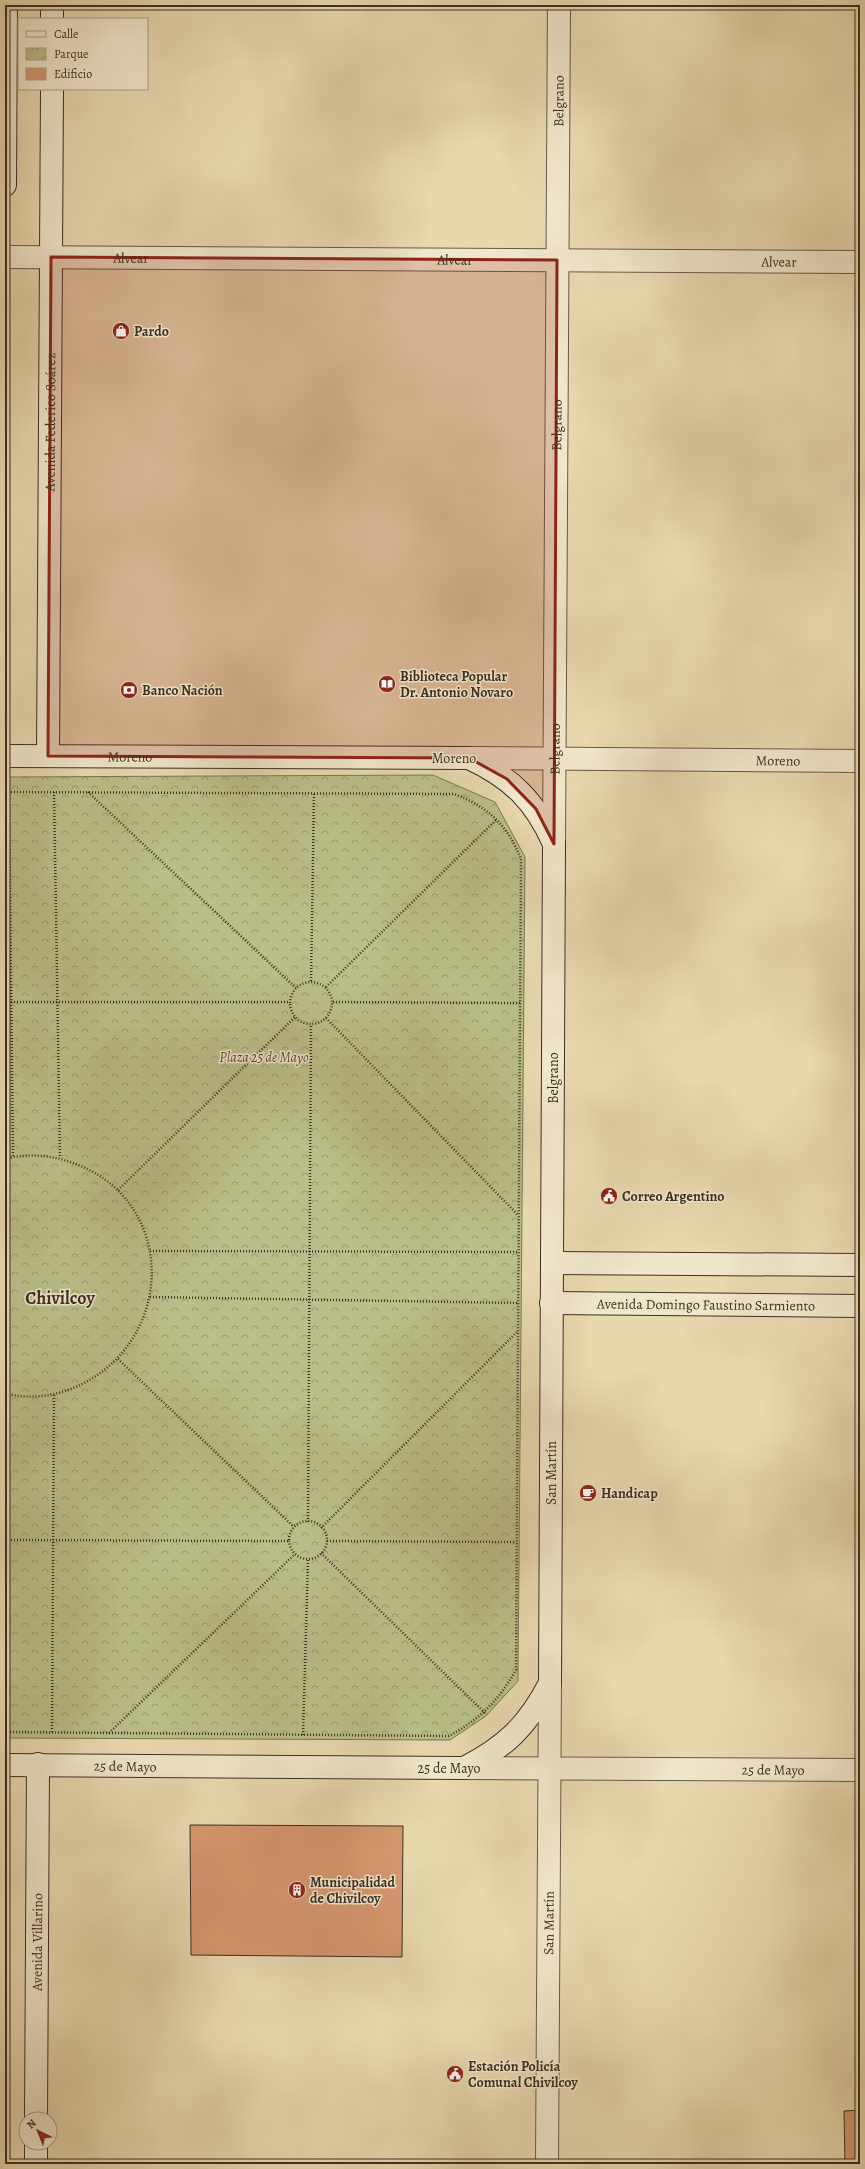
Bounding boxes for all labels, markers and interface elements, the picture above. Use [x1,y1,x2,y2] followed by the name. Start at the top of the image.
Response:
[18,18,148,90] legend
[54,26,78,42] text: Calle
[54,46,89,62] text: Parque
[54,66,92,82] text: Edificio
[549,75,569,127] street label: Belgrano
[112,249,149,268] street label: Alvear
[436,251,473,270] street label: Alvear
[760,252,797,272] street label: Alvear
[111,321,131,341] shop icon: Pardo
[134,322,169,341] place label: Pardo
[41,353,60,492] street label: Avenida Federico Soárez
[547,399,567,451] street label: Belgrano
[400,667,513,702] place label: Biblioteca Popular Dr. Antonio Novaro
[377,674,397,694] library icon: Biblioteca Popular Dr. Antonio Novaro
[119,680,139,700] bank icon: Banco Nación
[142,681,223,700] place label: Banco Nación
[545,723,565,775] street label: Belgrano
[108,747,152,767] street label: Moreno
[432,749,476,768] street label: Moreno
[756,751,800,771] street label: Moreno
[219,1048,309,1067] park label: Plaza 25 de Mayo
[544,1052,563,1104] street label: Belgrano
[599,1186,619,1206] public building icon: Correo Argentino
[622,1187,725,1206] place label: Correo Argentino
[25,1286,95,1310] district label: Chivilcoy
[596,1294,815,1316] street label: Avenida Domingo Faustino Sarmiento
[542,1441,561,1505] street label: San Martín
[578,1483,598,1503] cafe icon: Handicap
[601,1484,658,1503] place label: Handicap
[93,1756,157,1777] street label: 25 de Mayo
[418,1759,481,1778] street label: 25 de Mayo
[741,1760,805,1780] street label: 25 de Mayo
[310,1873,396,1908] place label: Municipalidad de Chivilcoy
[287,1880,307,1900] building icon: Municipalidad de Chivilcoy
[539,1891,559,1955] street label: San Martín
[28,1893,47,1992] street label: Avenida Villarino
[468,2057,578,2092] place label: Estación Policía Comunal Chivilcoy
[445,2064,465,2084] public building icon: Estación Policía Comunal Chivilcoy
[18,2111,58,2151] north arrow
[23,2116,40,2132] text: N

